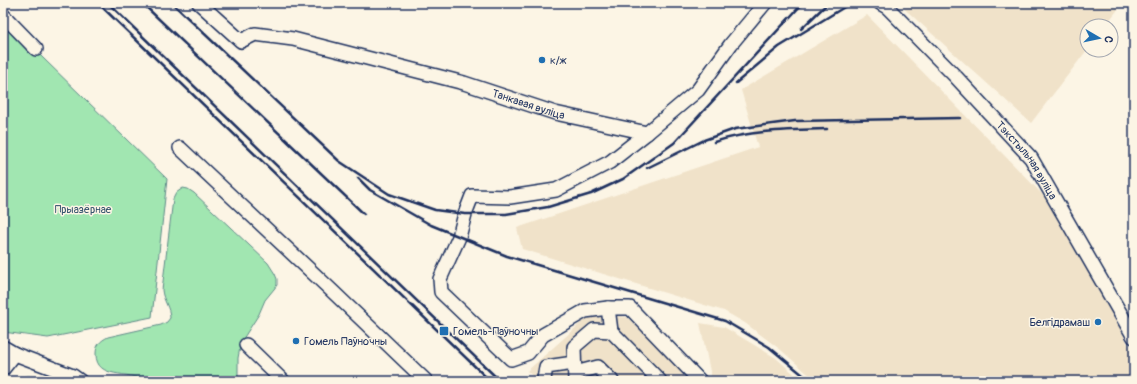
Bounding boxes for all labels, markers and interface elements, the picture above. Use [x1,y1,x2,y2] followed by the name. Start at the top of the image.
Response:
[1079,18,1119,58] north arrow
[1101,35,1115,44] text: С
[550,54,567,67] place label: к/ж
[537,55,547,65] marker: к/ж
[490,86,566,121] street label: Танкавая вуліца
[994,118,1060,202] street label: Тэкстыльная вуліца
[55,203,112,216] park label: Прыазёрнае
[1029,316,1090,329] place label: Белгідрамаш
[1093,317,1103,327] marker: Белгідрамаш
[438,325,450,337] marker: Гомель-Паўночны
[453,325,538,338] place label: Гомель-Паўночны
[304,335,387,348] place label: Гомель Паўночны
[291,336,301,346] marker: Гомель Паўночны

